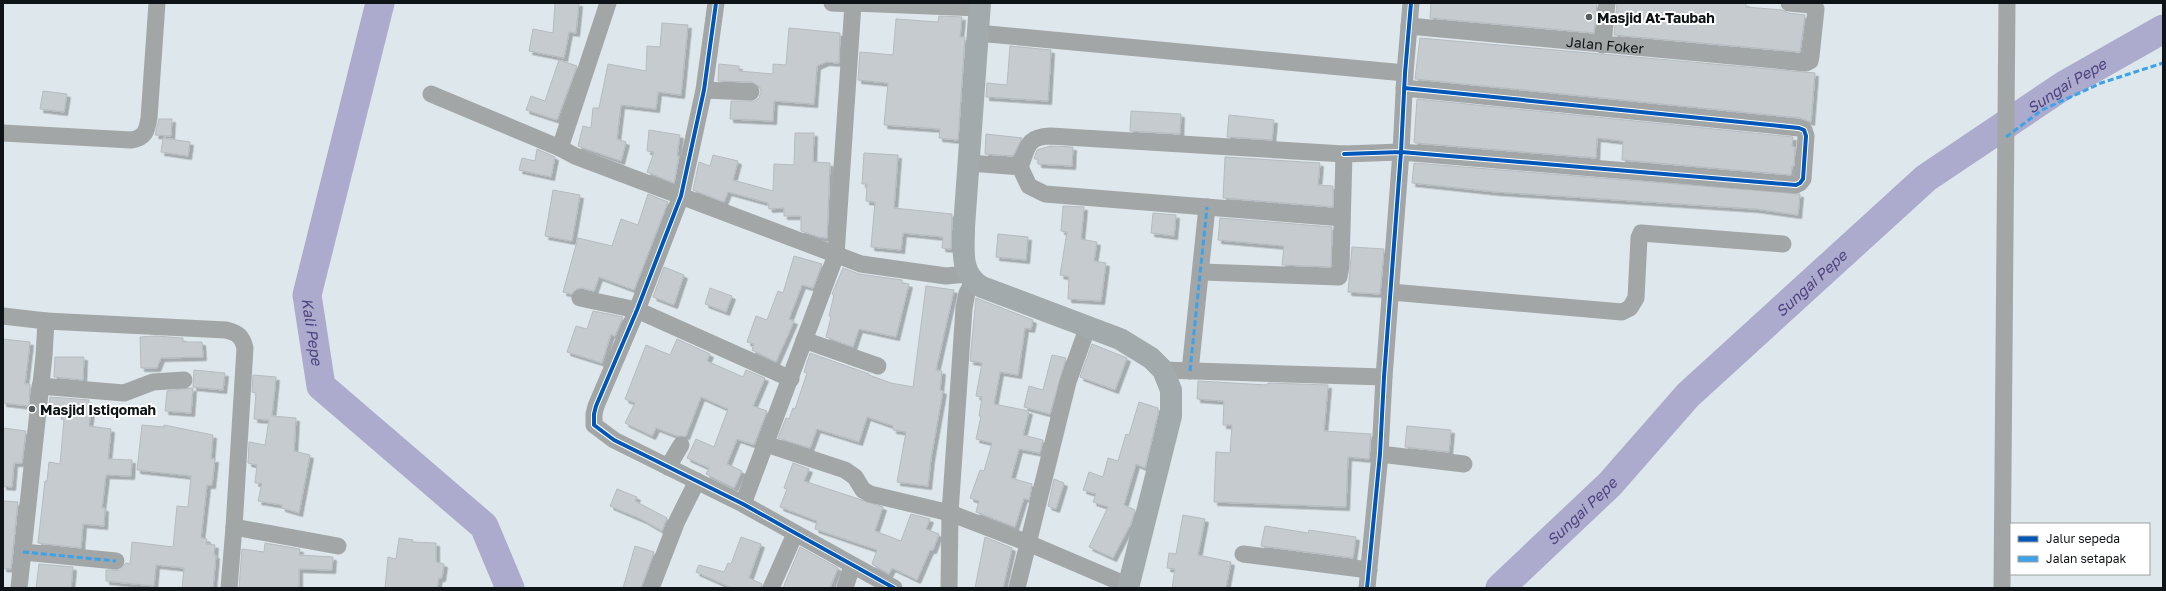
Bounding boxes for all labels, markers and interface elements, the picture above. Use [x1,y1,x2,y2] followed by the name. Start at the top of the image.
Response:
[1597,9,1715,26] place label: Masjid At-Taubah
[1584,12,1594,22] marker: Masjid At-Taubah
[1565,32,1645,56] street label: Jalan Foker
[2023,54,2110,117] water label: Sungai Pepe
[1772,245,1851,320] water label: Sungai Pepe
[299,297,327,368] water label: Kali Pepe
[40,401,156,418] place label: Masjid Istiqomah
[27,404,37,414] marker: Masjid Istiqomah
[1543,473,1621,548] water label: Sungai Pepe
[2010,523,2150,575] legend
[2046,531,2120,546] text: Jalur sepeda
[2046,551,2127,566] text: Jalan setapak

